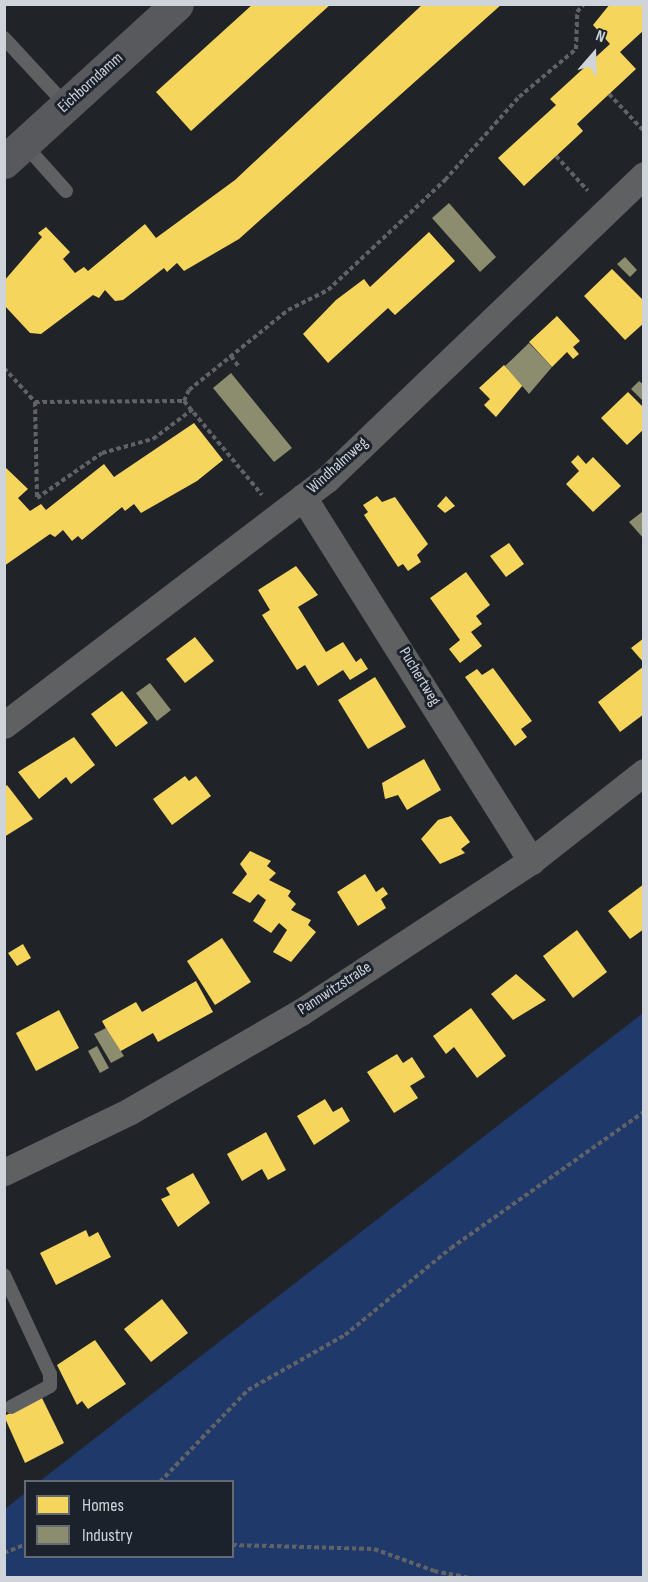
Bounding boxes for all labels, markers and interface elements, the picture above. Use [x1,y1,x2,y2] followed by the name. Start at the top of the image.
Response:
[564,24,624,84] north arrow
[593,26,608,47] text: N
[55,49,127,117] street label: Eichborndamm
[304,434,372,498] street label: Windhalmweg
[394,644,444,710] street label: Puchertweg
[295,958,375,1020] street label: Pannwitzstraße
[24,1480,234,1558] legend
[82,1495,124,1516] text: Homes
[82,1525,133,1546] text: Industry

